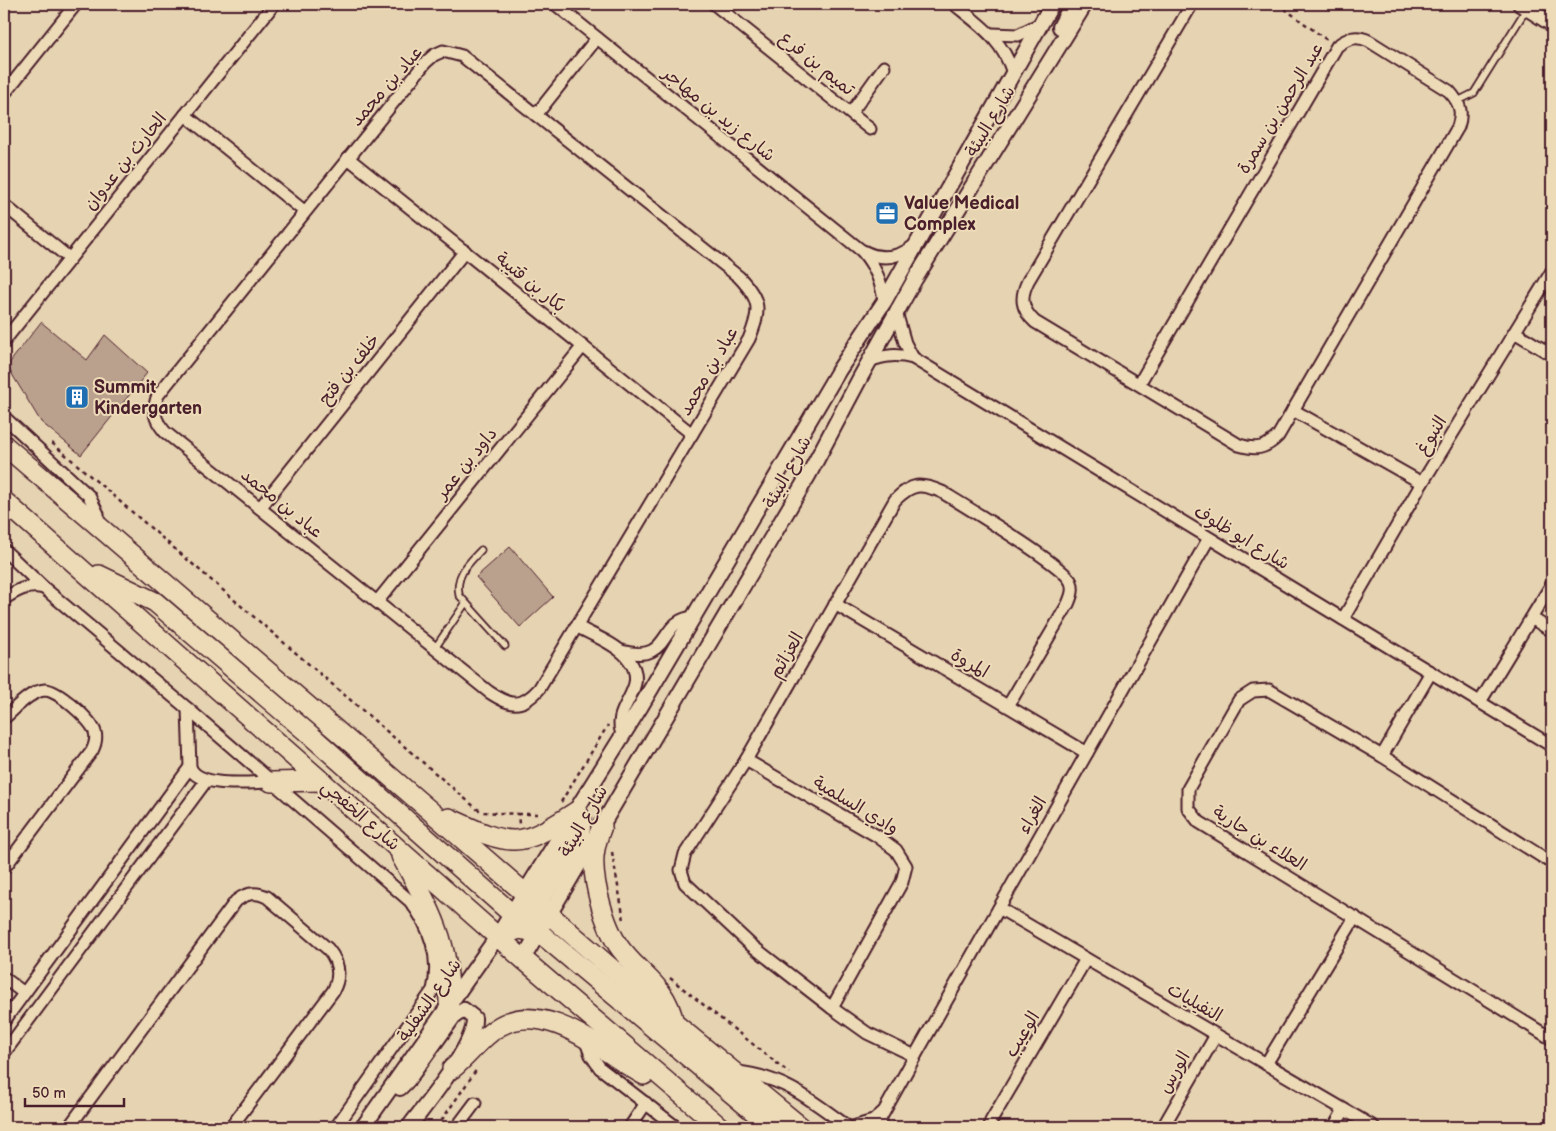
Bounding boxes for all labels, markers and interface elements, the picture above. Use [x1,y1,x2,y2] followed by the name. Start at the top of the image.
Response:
[773,27,859,103] street label: تميم بن فرع
[1233,39,1328,178] street label: عبد الرحمن بن سمرة
[346,42,427,131] street label: عباد بن محمد
[656,61,779,167] street label: شارع زيد بن مهاجر
[961,82,1021,161] street label: شارع البيئة
[80,108,171,214] street label: الحارث بن عدوان
[904,193,1019,235] place label: Value Medical Complex
[874,200,900,226] office icon: Value Medical Complex
[491,248,570,317] street label: بكار بن قتيبة
[675,323,742,419] street label: عباد بن محمد
[314,329,385,410] street label: خلف بن فتح
[94,377,202,419] place label: Summit Kindergarten
[64,384,90,410] building icon: Summit Kindergarten
[1411,412,1452,459] street label: النبوغ
[430,423,502,505] street label: داود بن عمر
[759,433,817,512] street label: شارع البيئة
[237,464,327,543] street label: عباد بن محمد
[1190,501,1293,575] street label: شارع ابو ظلوف
[765,628,811,684] street label: العزائم
[947,644,993,683] street label: المروة
[808,772,902,841] street label: وادي السلمية
[314,776,404,859] street label: شارع الخفجي
[555,782,613,861] street label: شارع البيئة
[1013,793,1051,838] street label: الغراء
[1209,801,1311,876] street label: العلاء بن جارية
[393,955,467,1046] street label: شارع الشفلية
[1164,978,1226,1026] street label: النفيليات
[1001,1008,1045,1061] street label: الوعيب
[1154,1048,1195,1097] street label: الورس
[25,1076,124,1108] scale bar
[32,1084,66,1103] text: 50 m

